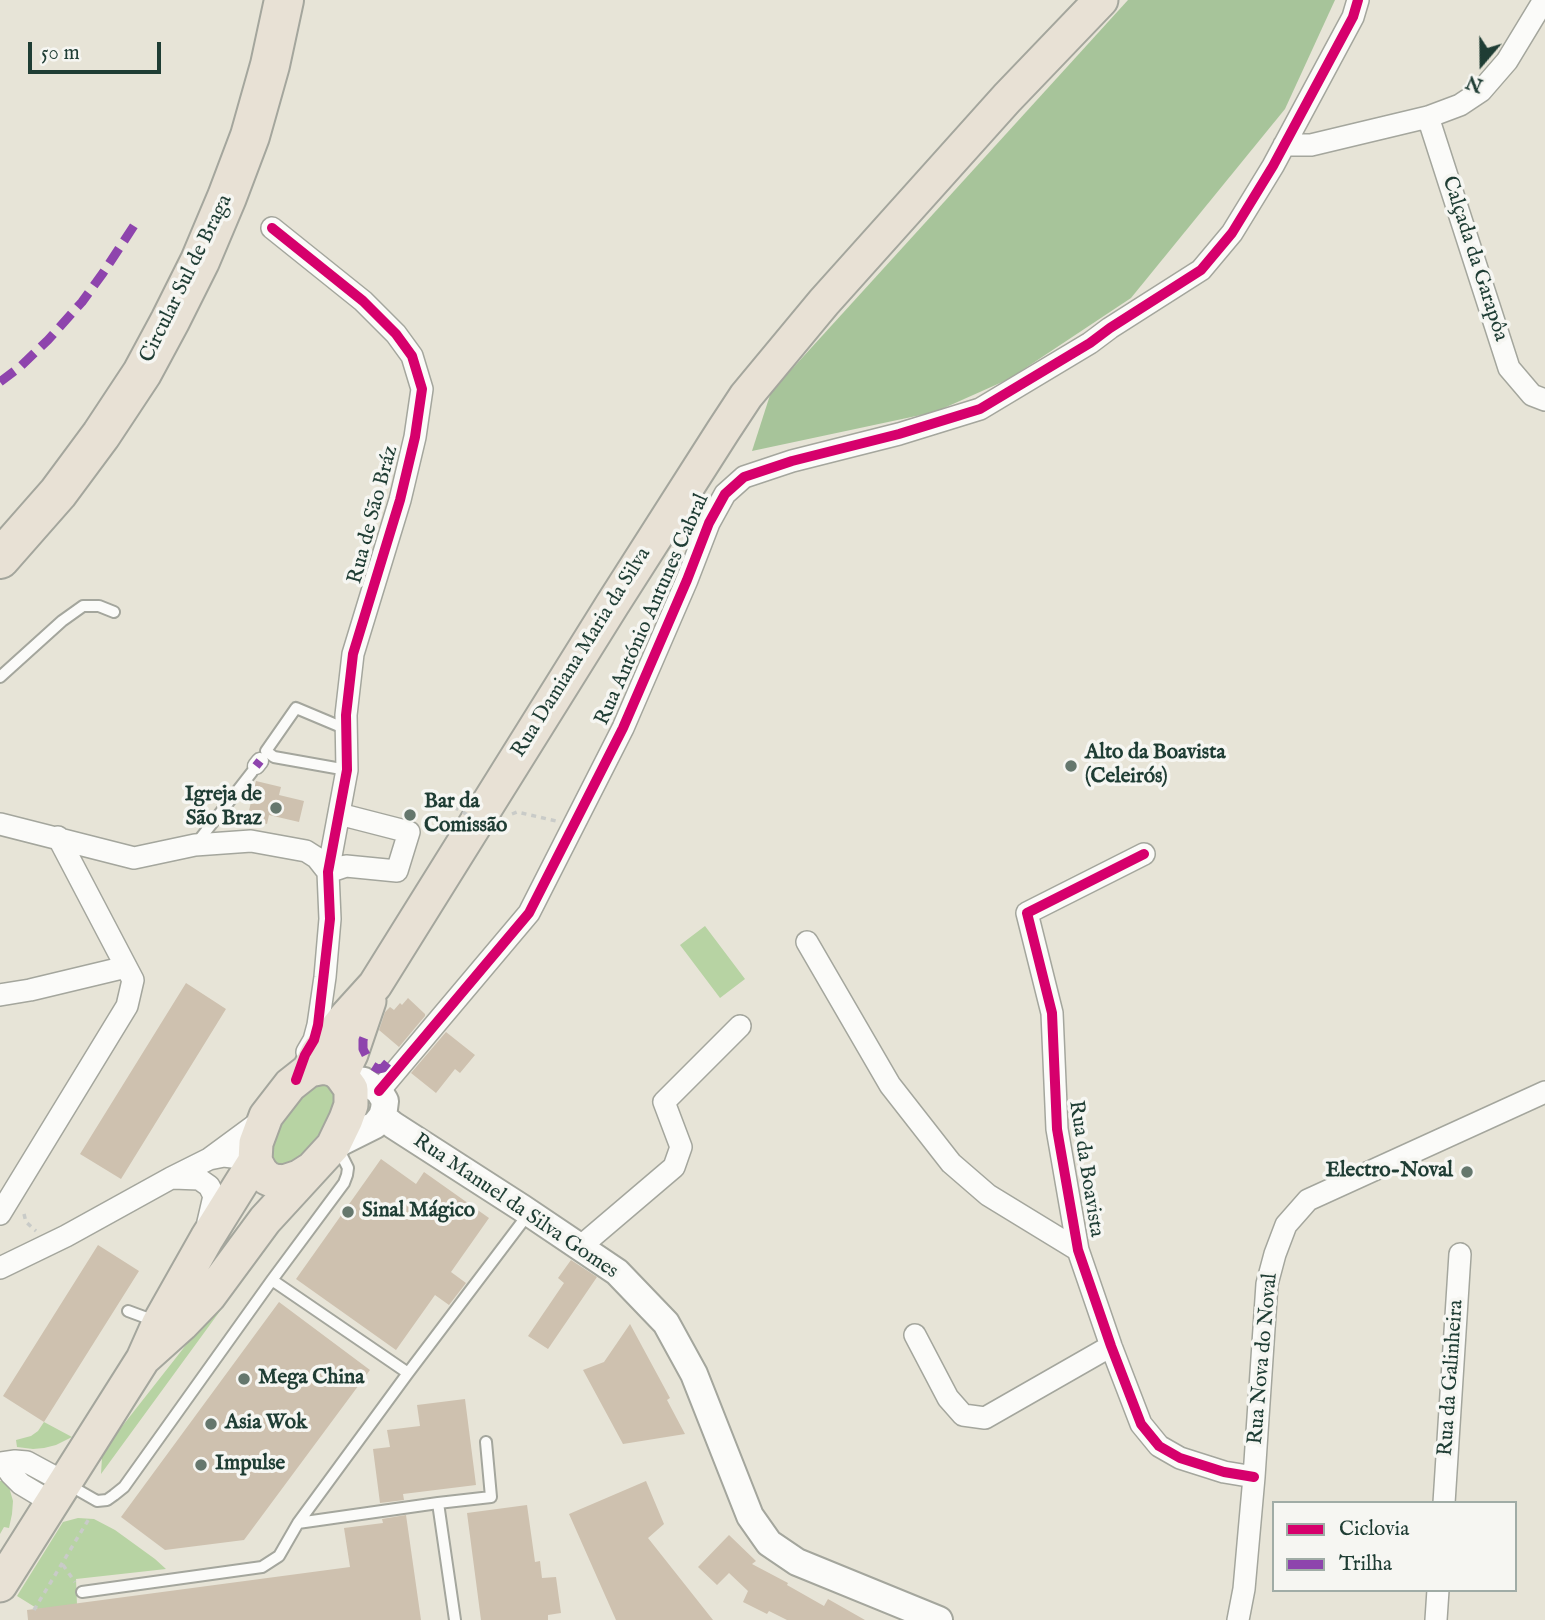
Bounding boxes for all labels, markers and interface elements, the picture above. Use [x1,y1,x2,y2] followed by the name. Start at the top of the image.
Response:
[32,28,164,72] scale bar
[1447,28,1517,98] north arrow
[41,40,80,67] text: 50 m
[1463,69,1487,97] text: N
[1435,173,1513,345] street label: Calçada da Garapôa
[135,191,239,367] street label: Circular Sul de Braga
[343,443,405,587] street label: Rua de São Bráz
[591,490,715,730] street label: Rua António Antunes Cabral
[507,543,657,763] street label: Rua Damiana Maria da Silva
[1085,741,1226,791] place label: Alto da Boavista (Celeirós)
[1063,758,1079,774] marker: Alto da Boavista (Celeirós)
[185,783,262,833] place label: Igreja de São Braz
[424,790,507,840] place label: Bar da Comissão
[268,800,284,816] marker: Igreja de São Braz
[402,807,418,823] marker: Bar da Comissão
[1062,1099,1108,1239] street label: Rua da Boavista
[408,1129,622,1285] street label: Rua Manuel da Silva Gomes
[1325,1159,1453,1185] place label: Electro-Noval
[1459,1164,1475,1180] marker: Electro-Noval
[362,1199,475,1225] place label: Sinal Mágico
[340,1204,356,1220] marker: Sinal Mágico
[1244,1272,1284,1446] street label: Rua Nova do Noval
[1434,1299,1470,1457] street label: Rua da Galinheira
[258,1366,364,1392] place label: Mega China
[236,1371,252,1387] marker: Mega China
[225,1411,307,1437] place label: Asia Wok
[203,1416,219,1432] marker: Asia Wok
[215,1452,285,1478] place label: Impulse
[193,1457,209,1473] marker: Impulse
[1272,1501,1517,1592] legend
[1339,1516,1409,1543] text: Ciclovia
[1339,1551,1392,1578] text: Trilha

